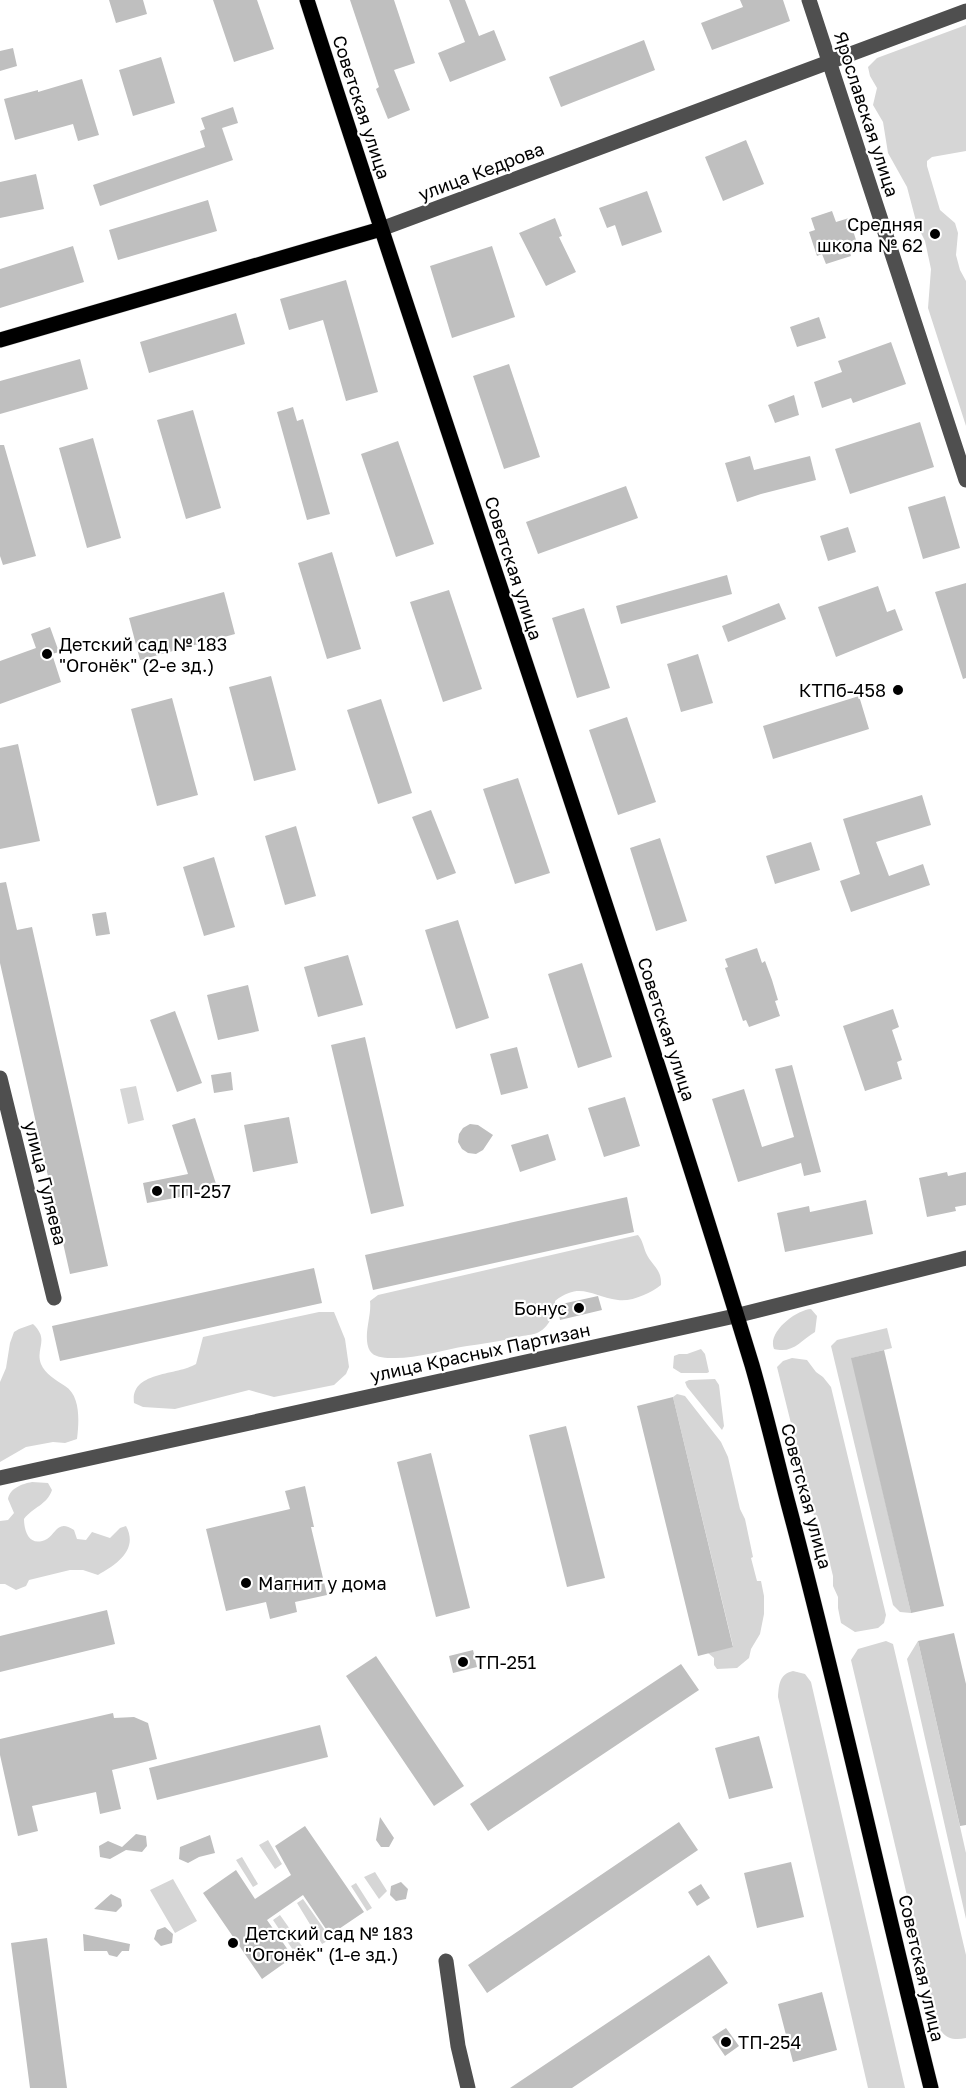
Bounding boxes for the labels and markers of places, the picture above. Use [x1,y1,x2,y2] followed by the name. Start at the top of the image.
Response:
[817,213,923,256] place label: Средняя школа № 62
[928,227,942,241] marker: Средняя школа № 62
[59,633,227,676] place label: Детский сад № 183 "Огонёк" (2-е зд.)
[40,647,54,661] marker: Детский сад № 183 "Огонёк" (2-е зд.)
[799,679,886,701] place label: КТПб-458
[891,683,905,697] marker: КТПб-458
[169,1180,231,1202] place label: ТП-257
[150,1184,164,1198] marker: ТП-257
[514,1297,567,1319] place label: Бонус
[572,1301,586,1315] marker: Бонус
[258,1572,387,1594] place label: Магнит у дома
[239,1576,253,1590] marker: Магнит у дома
[475,1651,536,1673] place label: ТП-251
[456,1655,470,1669] marker: ТП-251
[245,1922,413,1965] place label: Детский сад № 183 "Огонёк" (1-е зд.)
[226,1936,240,1950] marker: Детский сад № 183 "Огонёк" (1-е зд.)
[738,2031,801,2053] place label: ТП-254
[719,2035,733,2049] marker: ТП-254

